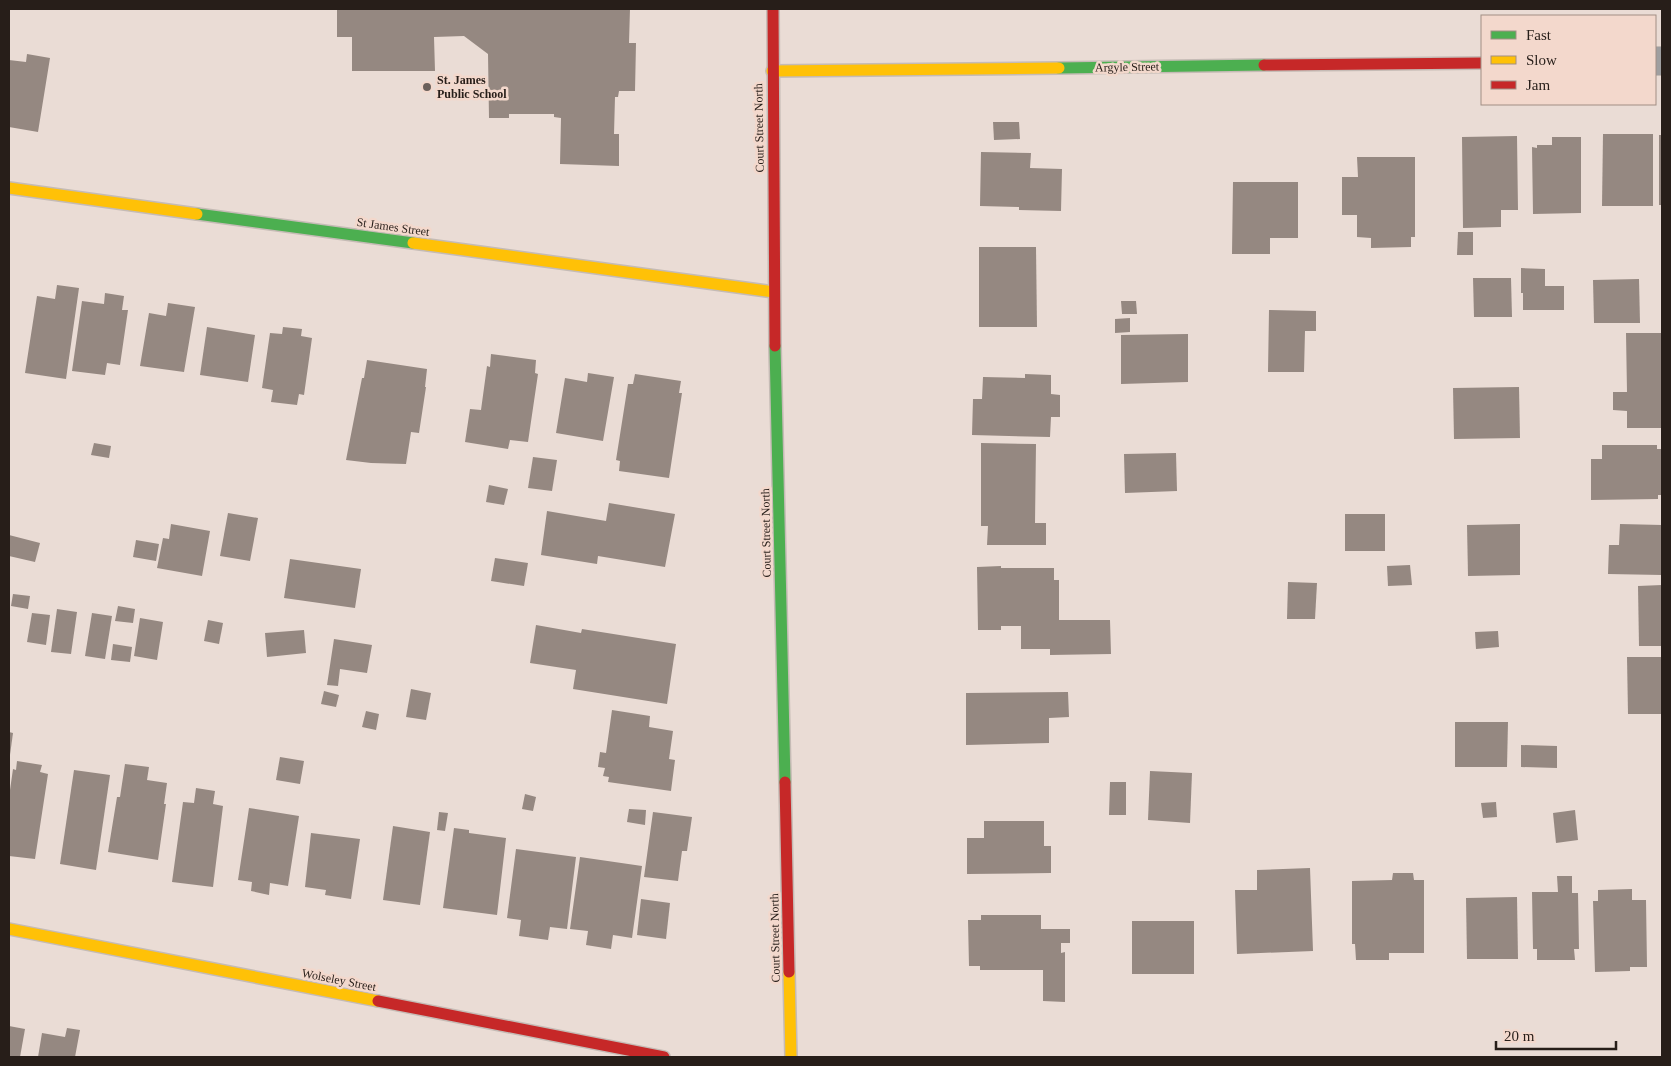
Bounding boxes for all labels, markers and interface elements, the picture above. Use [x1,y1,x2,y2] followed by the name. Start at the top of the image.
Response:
[1481,15,1656,105] legend
[1526,27,1552,43] text: Fast
[1526,52,1557,68] text: Slow
[1095,59,1160,75] street label: Argyle Street
[437,73,507,101] place label: St. James Public School
[1526,77,1550,93] text: Jam
[421,81,433,93] marker: St. James Public School
[751,83,767,173] street label: Court Street North
[356,215,431,239] street label: St James Street
[758,488,774,578] street label: Court Street North
[767,893,783,983] street label: Court Street North
[301,966,378,994] street label: Wolseley Street
[1496,1018,1616,1050] scale bar
[1504,1028,1535,1044] text: 20 m

